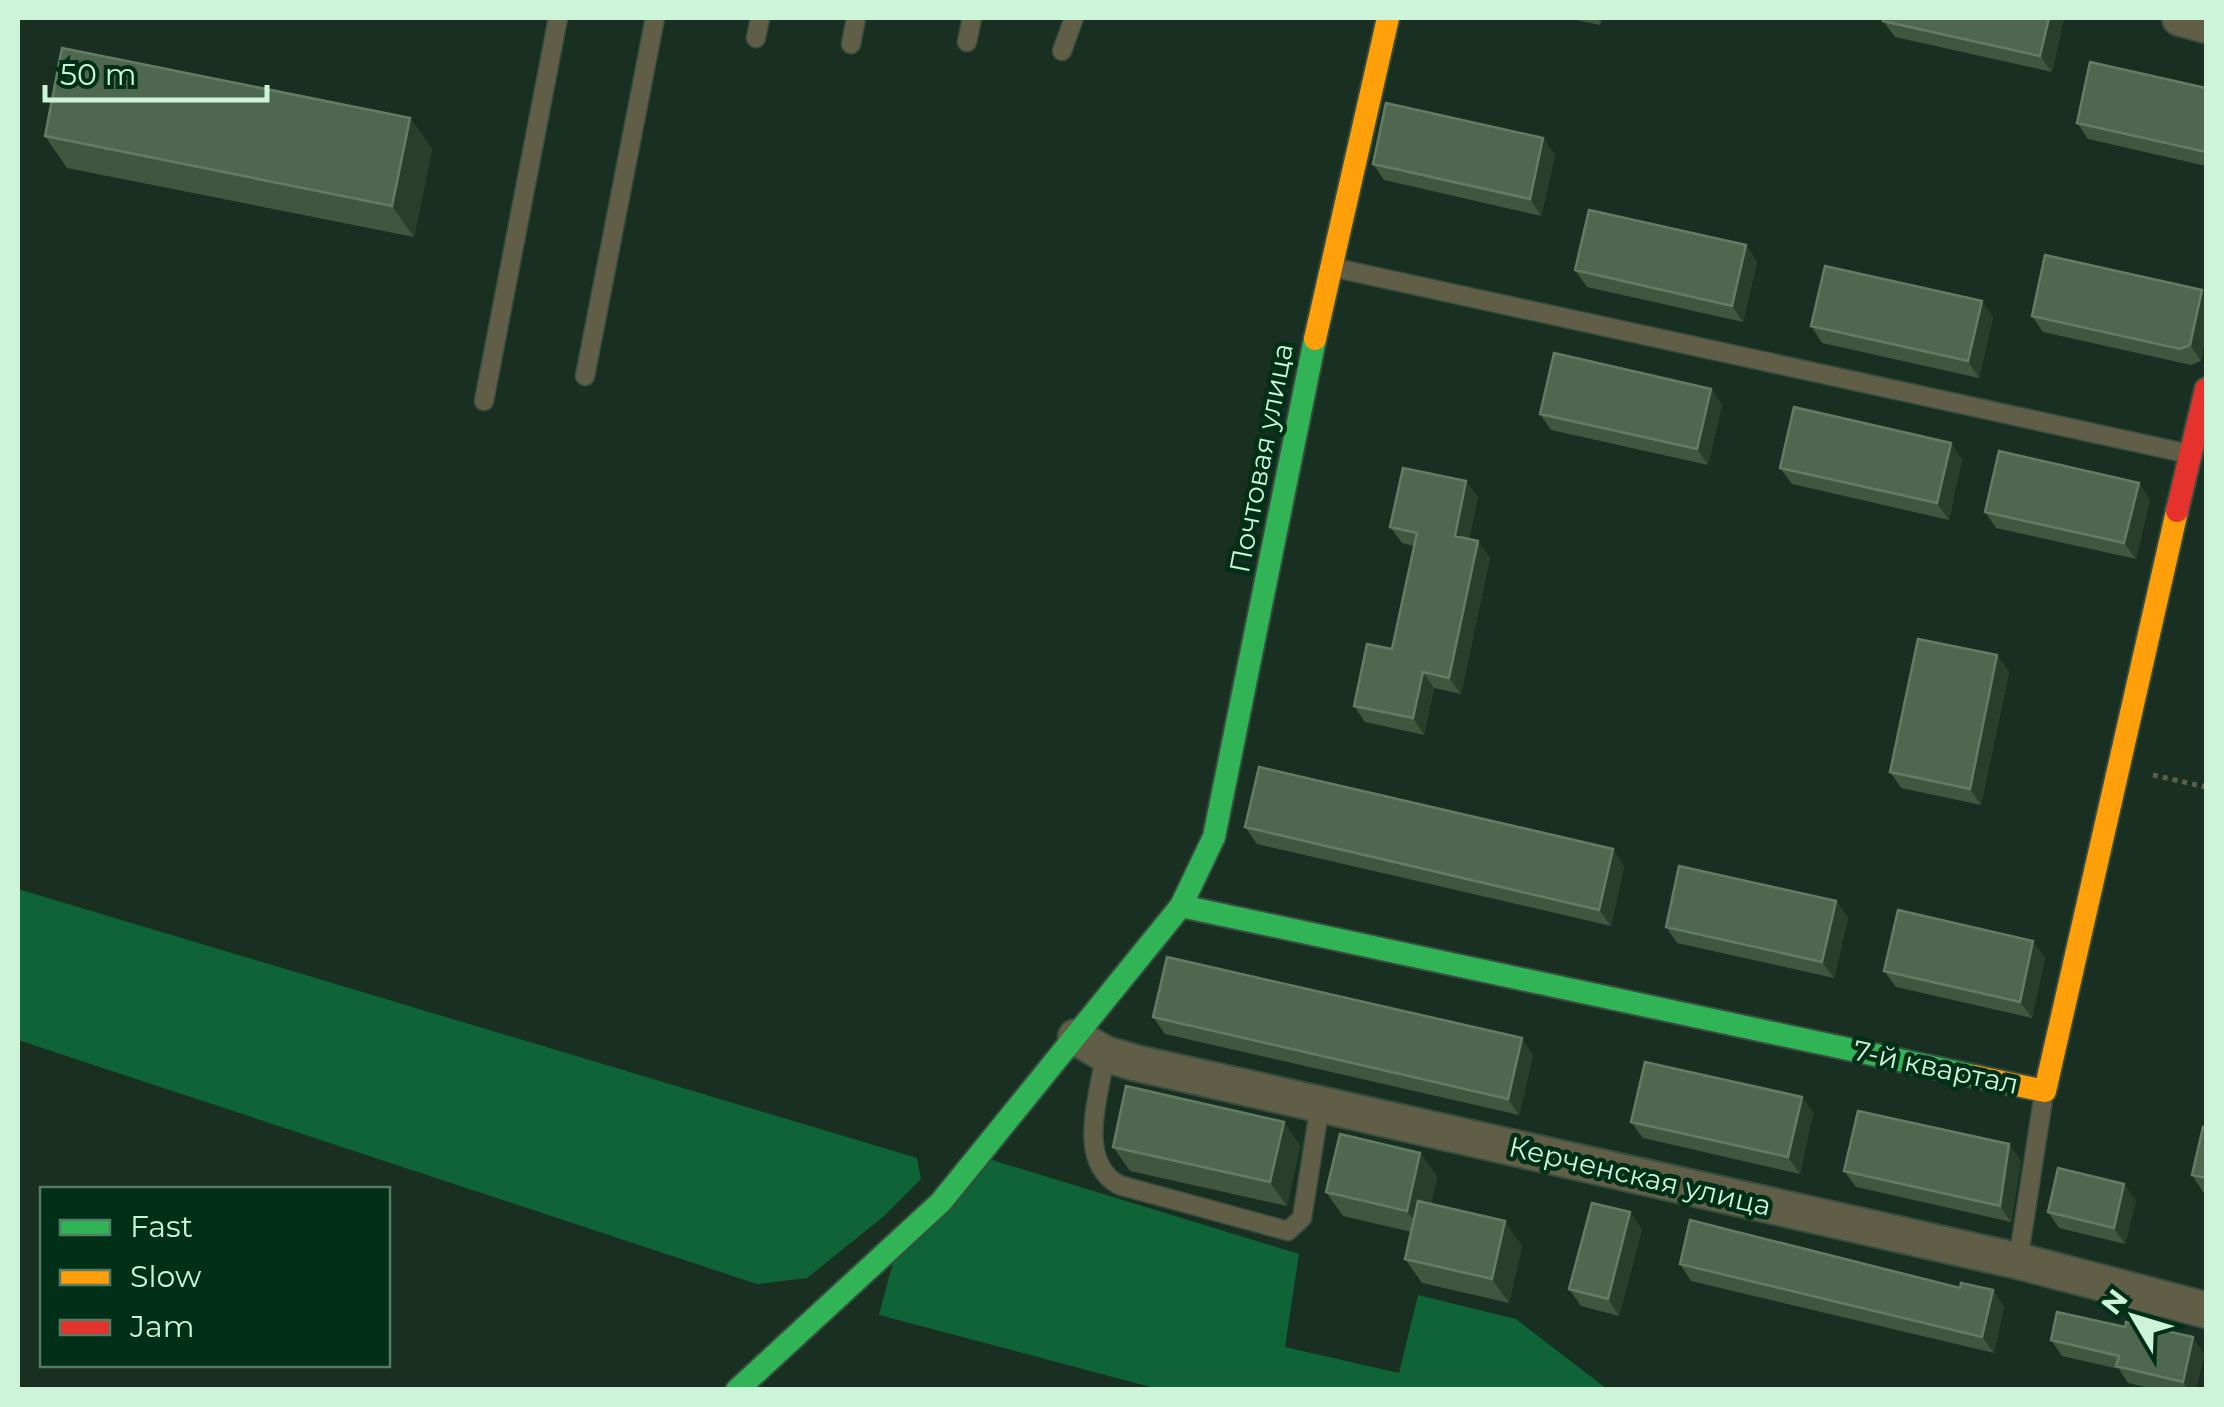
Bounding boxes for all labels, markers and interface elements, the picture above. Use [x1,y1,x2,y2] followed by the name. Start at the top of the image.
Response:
[45,40,268,102] scale bar
[60,56,137,93] text: 50 m
[1222,340,1300,576] street label: Почтовая улица
[1850,1033,2022,1101] street label: 7-й квартал
[1506,1129,1774,1223] street label: Керченская улица
[40,1187,390,1367] legend
[130,1208,193,1245] text: Fast
[130,1258,202,1295] text: Slow
[2084,1267,2184,1367] north arrow
[2094,1282,2135,1321] text: N
[129,1308,195,1345] text: Jam

